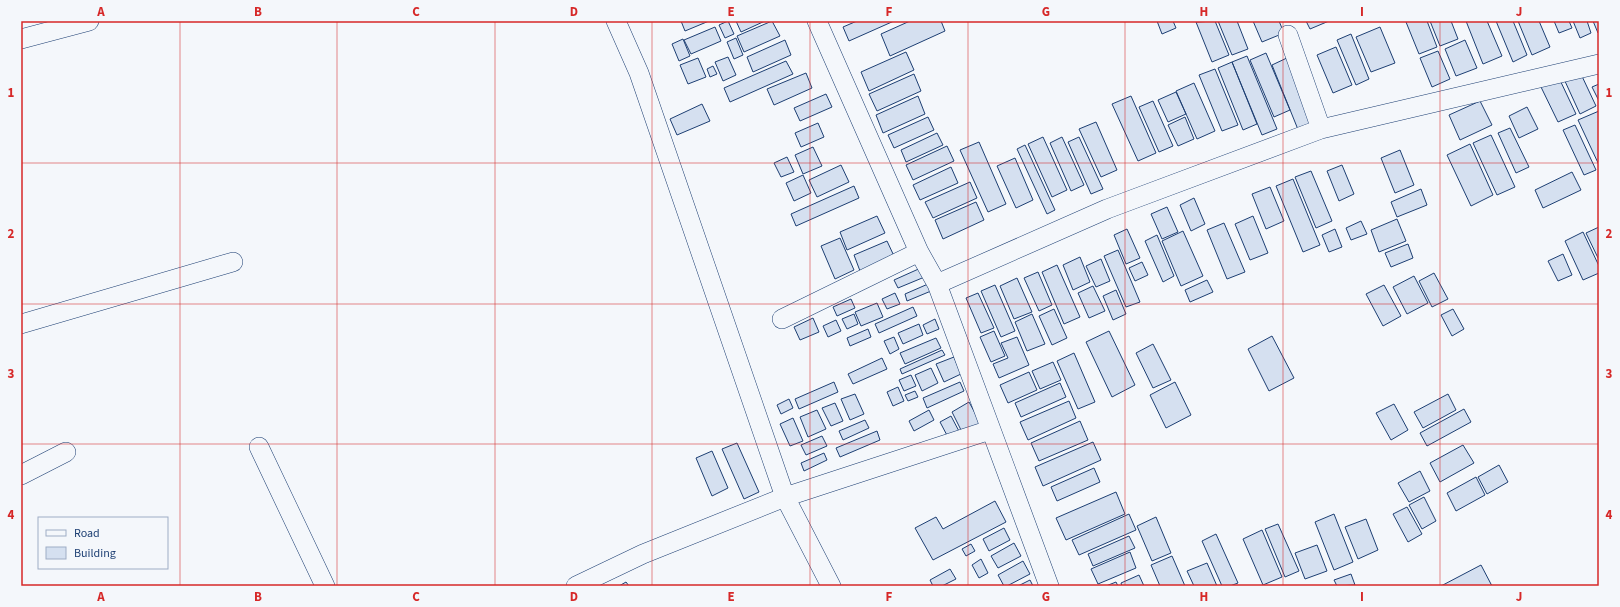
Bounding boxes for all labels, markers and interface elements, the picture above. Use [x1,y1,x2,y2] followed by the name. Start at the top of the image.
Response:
[96,3,105,21] text: A
[254,3,262,21] text: B
[412,3,420,21] text: C
[570,3,578,21] text: D
[727,3,735,21] text: E
[886,3,893,21] text: F
[1042,3,1050,21] text: G
[1200,3,1208,21] text: H
[1360,3,1364,21] text: I
[1516,3,1522,21] text: J
[8,84,15,102] text: 1
[1606,84,1613,102] text: 1
[8,225,15,243] text: 2
[1606,225,1613,243] text: 2
[8,365,15,383] text: 3
[1606,365,1613,383] text: 3
[8,506,15,524] text: 4
[1606,506,1613,524] text: 4
[38,517,168,569] legend
[74,525,100,542] text: Road
[74,545,116,562] text: Building
[96,588,105,606] text: A
[254,588,262,606] text: B
[412,588,420,606] text: C
[570,588,578,606] text: D
[727,588,735,606] text: E
[886,588,893,606] text: F
[1042,588,1050,606] text: G
[1200,588,1208,606] text: H
[1360,588,1364,606] text: I
[1516,588,1522,606] text: J

